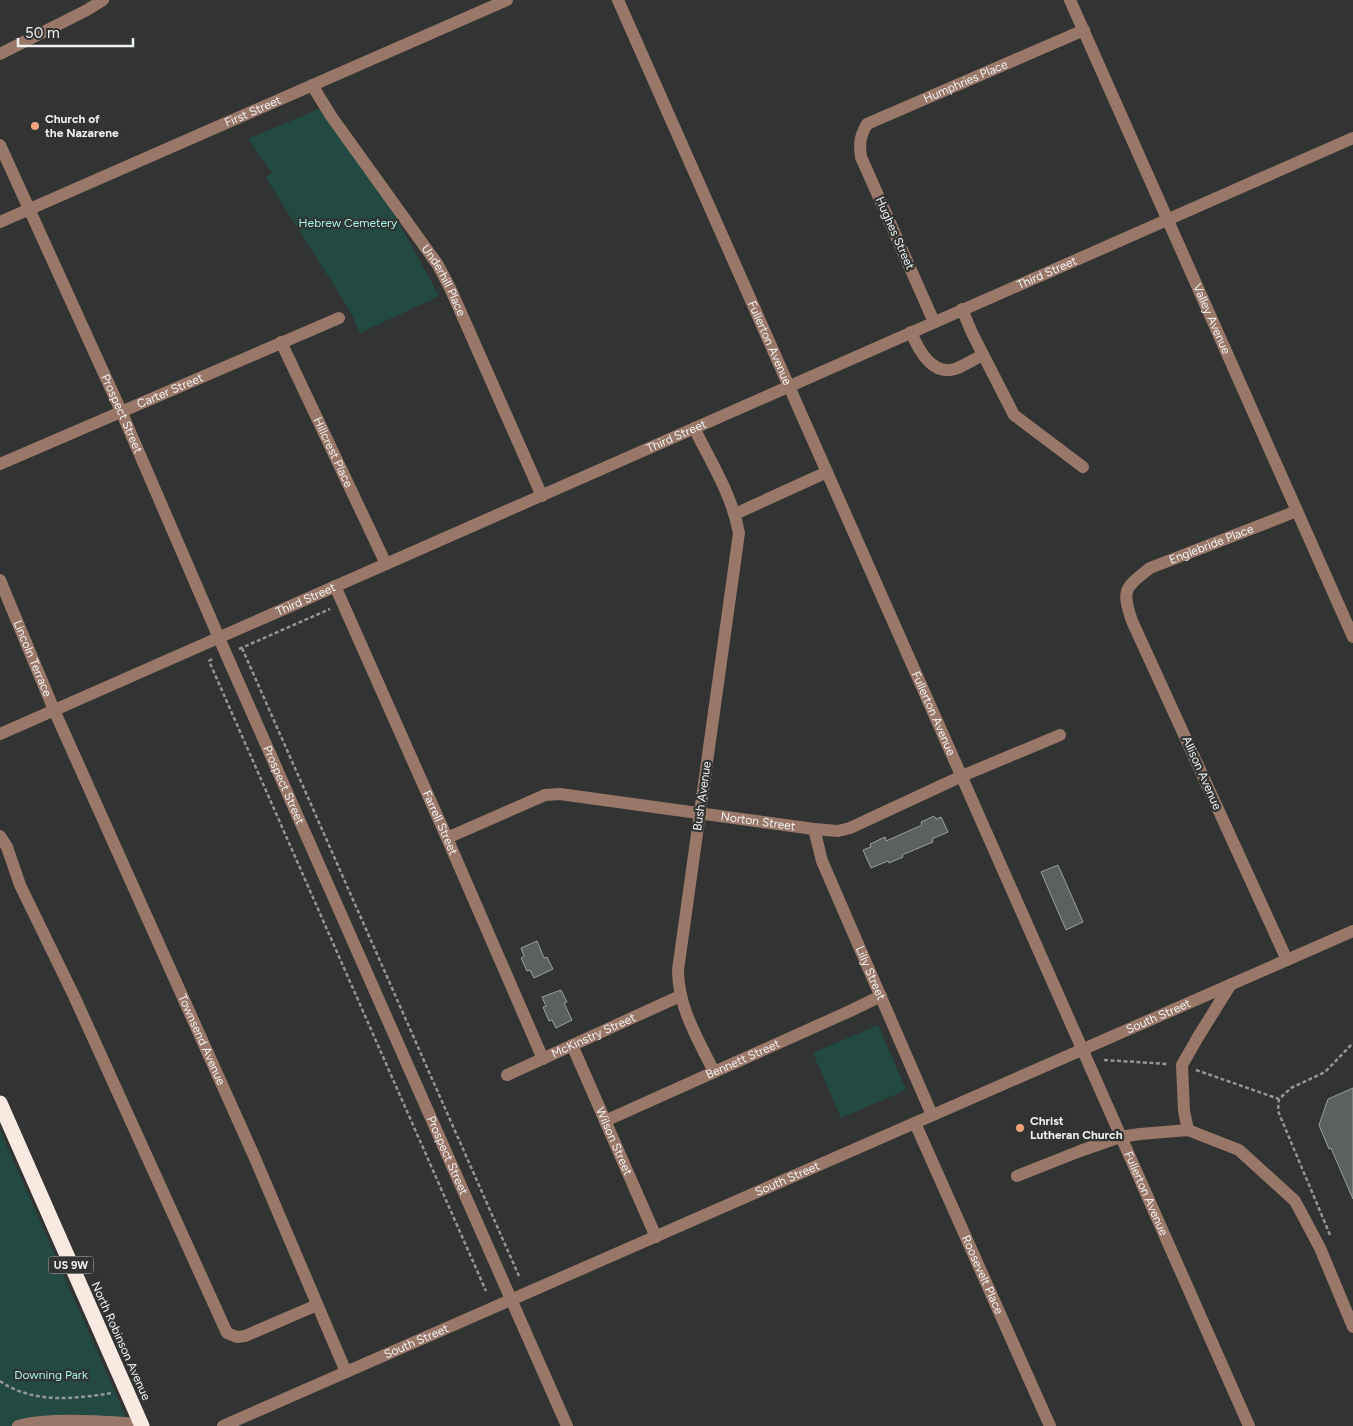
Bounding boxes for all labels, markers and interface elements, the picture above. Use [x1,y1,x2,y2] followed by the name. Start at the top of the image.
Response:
[18,15,132,47] scale bar
[25,24,60,42] text: 50 m
[921,57,1010,106] street label: Humphries Place
[222,93,284,130] street label: First Street
[45,112,119,140] place label: Church of the Nazarene
[29,120,41,132] marker: Church of the Nazarene
[873,194,917,272] street label: Hughes Street
[299,216,398,230] park label: Hebrew Cemetery
[419,242,469,319] street label: Underhill Place
[1015,253,1079,292] street label: Third Street
[1190,282,1234,357] street label: Valley Avenue
[745,299,795,388] street label: Fullerton Avenue
[135,370,206,411] street label: Carter Street
[98,372,146,456] street label: Prospect Street
[311,415,356,490] street label: Hillcrest Place
[644,417,709,455] street label: Third Street
[1167,521,1256,567] street label: Englebride Place
[274,580,338,619] street label: Third Street
[11,618,55,699] street label: Lincoln Terrace
[909,669,959,758] street label: Fullerton Avenue
[1180,734,1225,812] street label: Allison Avenue
[260,743,308,827] street label: Prospect Street
[690,760,714,832] street label: Bush Avenue
[420,788,461,858] street label: Farrell Street
[720,809,797,833] street label: Norton Street
[853,944,888,1002] street label: Lilly Street
[175,992,228,1088] street label: Townsend Avenue
[1124,996,1193,1037] street label: South Street
[549,1010,638,1061] street label: McKinstry Street
[704,1036,782,1082] street label: Bennett Street
[593,1105,635,1178] street label: Wilson Street
[424,1114,471,1197] street label: Prospect Street
[1030,1114,1123,1142] place label: Christ Lutheran Church
[1014,1122,1026,1134] marker: Christ Lutheran Church
[1121,1149,1171,1238] street label: Fullerton Avenue
[753,1158,822,1199] street label: South Street
[959,1233,1006,1317] street label: Roosevelt Place
[48,1256,94,1274] road number: US 9W
[89,1280,154,1403] street label: North Robinson Avenue
[382,1321,451,1362] street label: South Street
[14,1368,88,1382] park label: Downing Park

